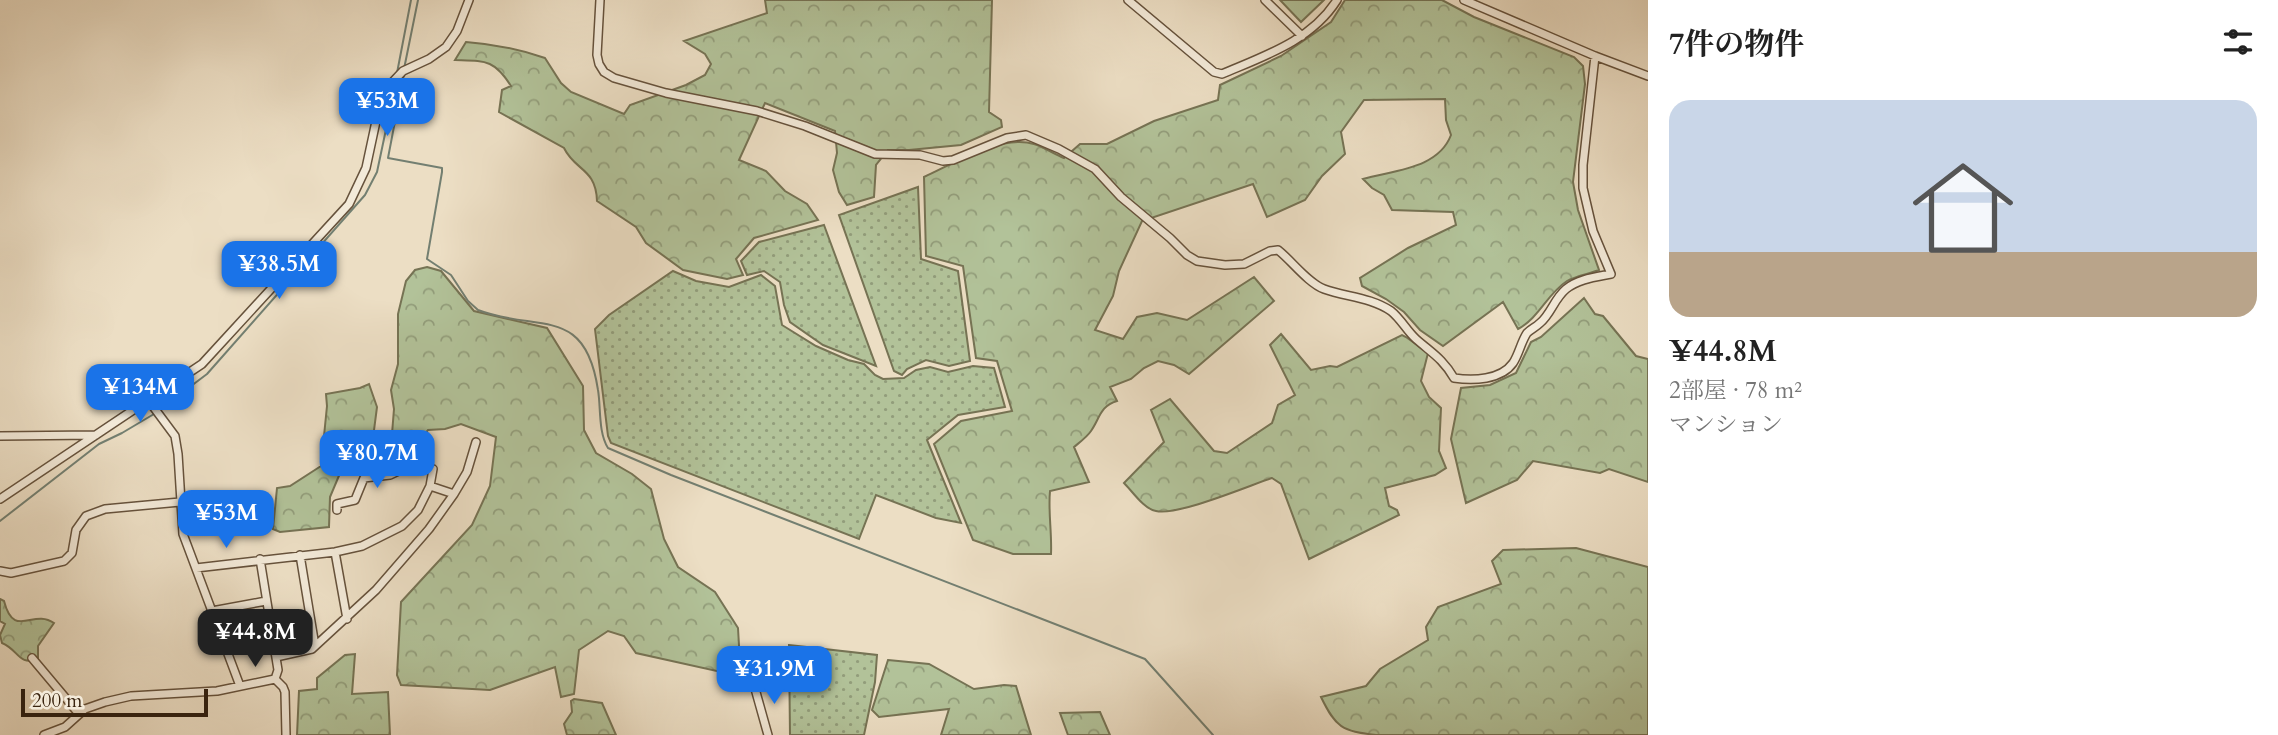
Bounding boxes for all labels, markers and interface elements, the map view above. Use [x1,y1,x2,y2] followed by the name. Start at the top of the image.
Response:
[2219,23,2257,61] icon: filters
[1669,24,1804,65] text: 7件の物件
[346,78,428,138] pin: ¥53M
[355,85,419,116] text: ¥53M
[1900,145,2026,271] icon: home
[222,242,336,301] pin: ¥38.5M
[238,248,320,279] text: ¥38.5M
[1669,331,1777,372] text: ¥44.8M
[91,364,189,424] pin: ¥134M
[102,371,178,402] text: ¥134M
[1669,375,1802,406] text: 2部屋 · 78 m²
[1669,409,1783,440] text: マンション
[320,430,434,490] pin: ¥80.7M
[336,437,418,468] text: ¥80.7M
[185,490,267,550] pin: ¥53M
[194,497,258,528] text: ¥53M
[198,610,312,669] pin: ¥44.8M
[214,616,296,647] text: ¥44.8M
[717,646,831,706] pin: ¥31.9M
[733,653,815,684] text: ¥31.9M
[21,686,208,718] scale bar
[32,688,82,714] text: 200 m

